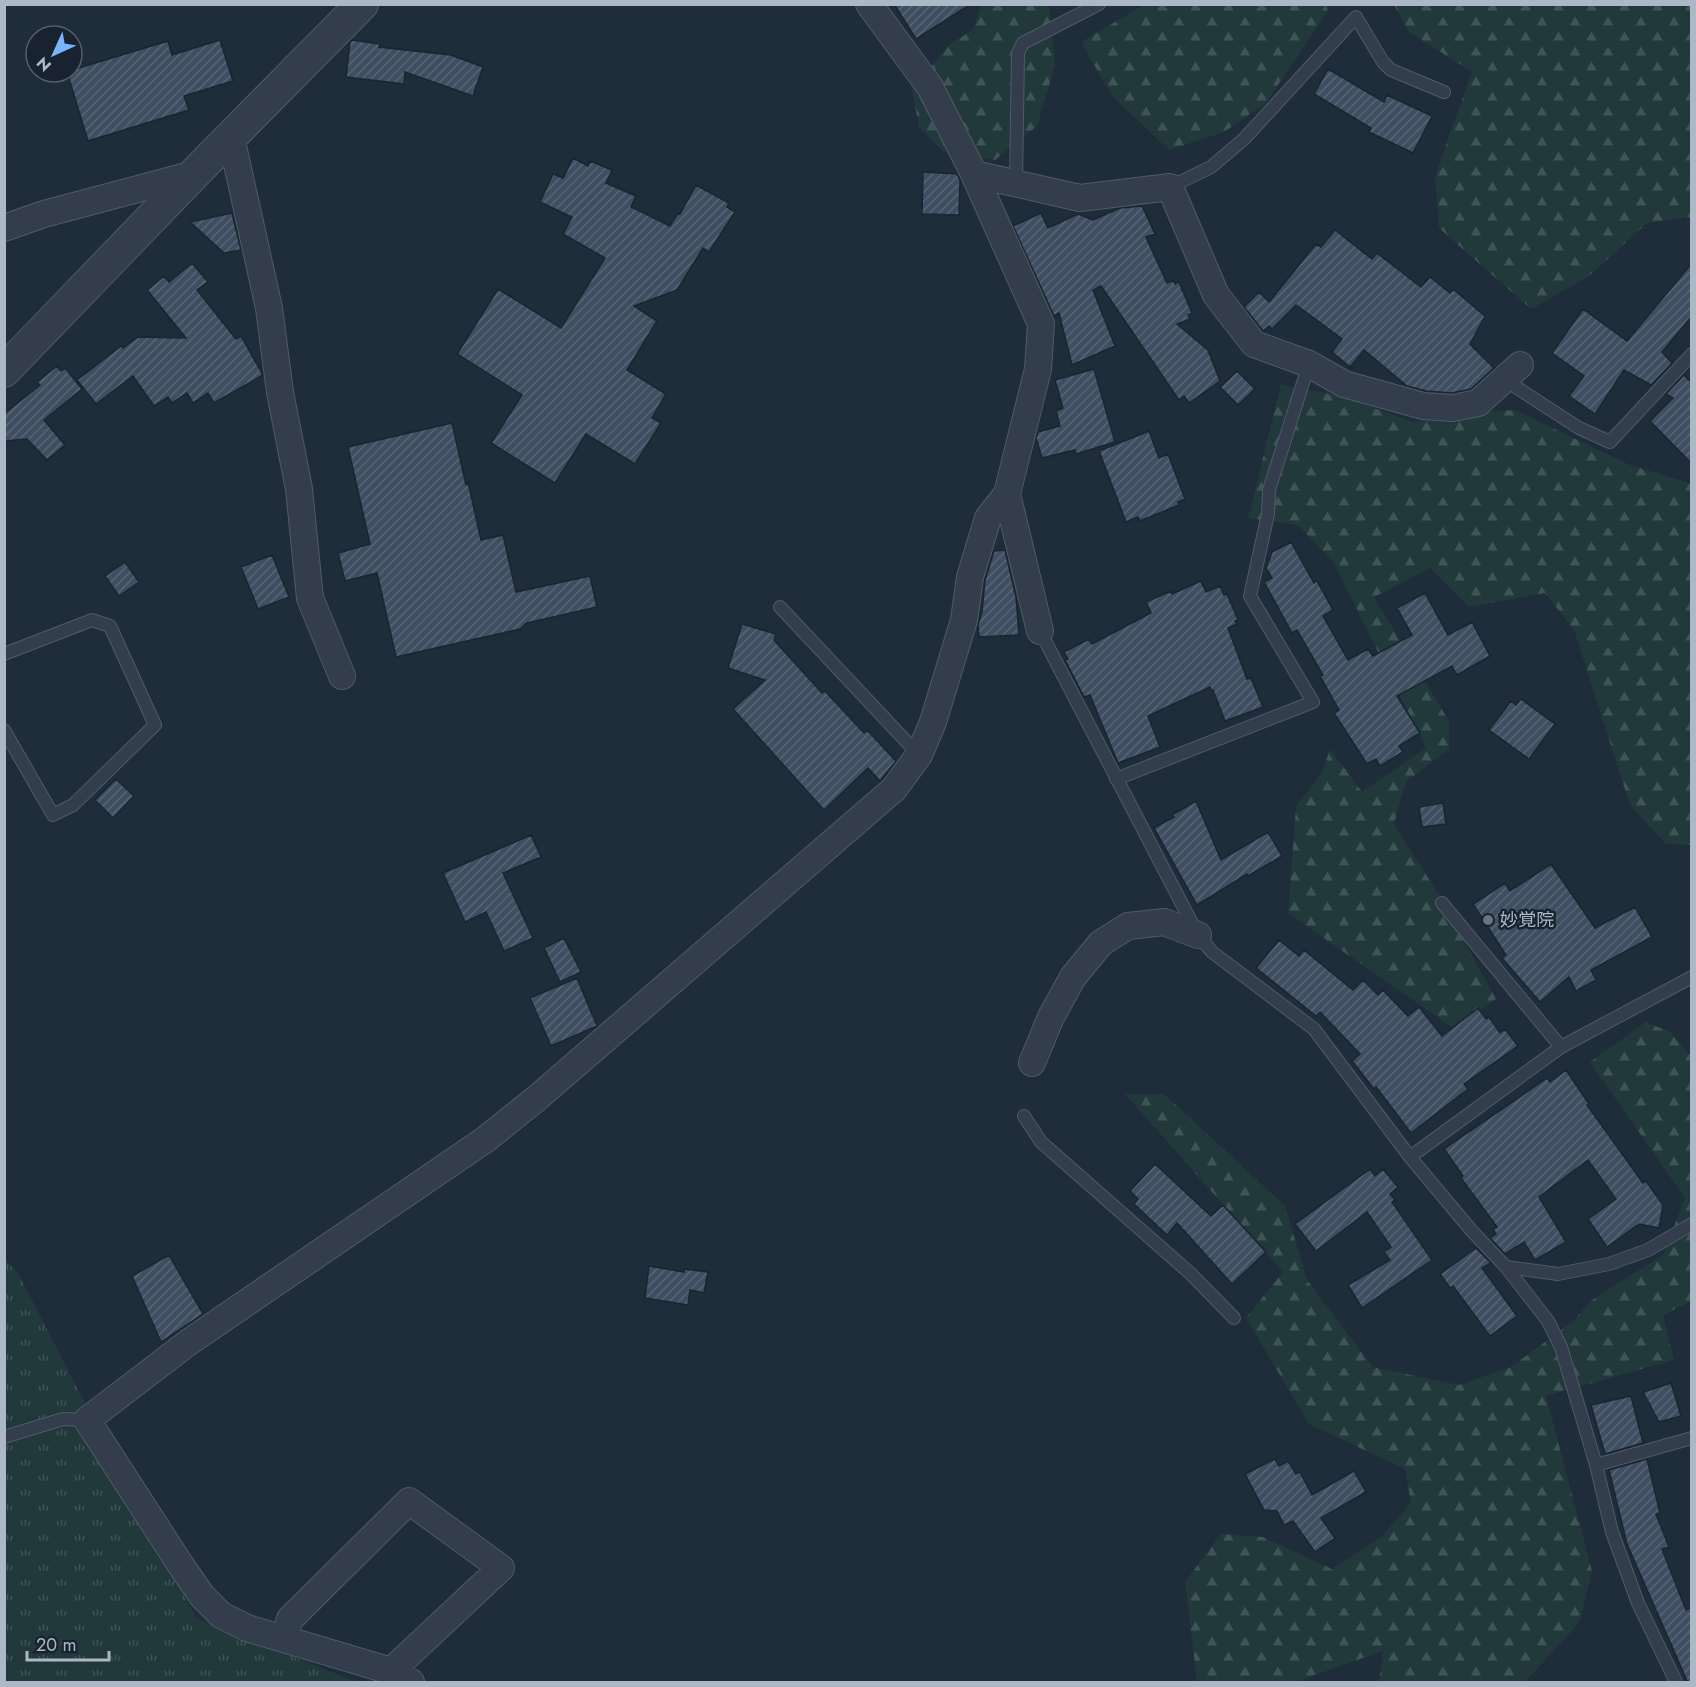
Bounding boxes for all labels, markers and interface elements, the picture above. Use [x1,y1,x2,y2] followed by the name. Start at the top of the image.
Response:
[24,24,84,84] north arrow
[31,52,56,77] text: N
[1500,907,1554,933] place label: 妙覚院
[1481,913,1495,927] marker: 妙覚院
[27,1624,110,1662] scale bar
[36,1632,76,1658] text: 20 m

